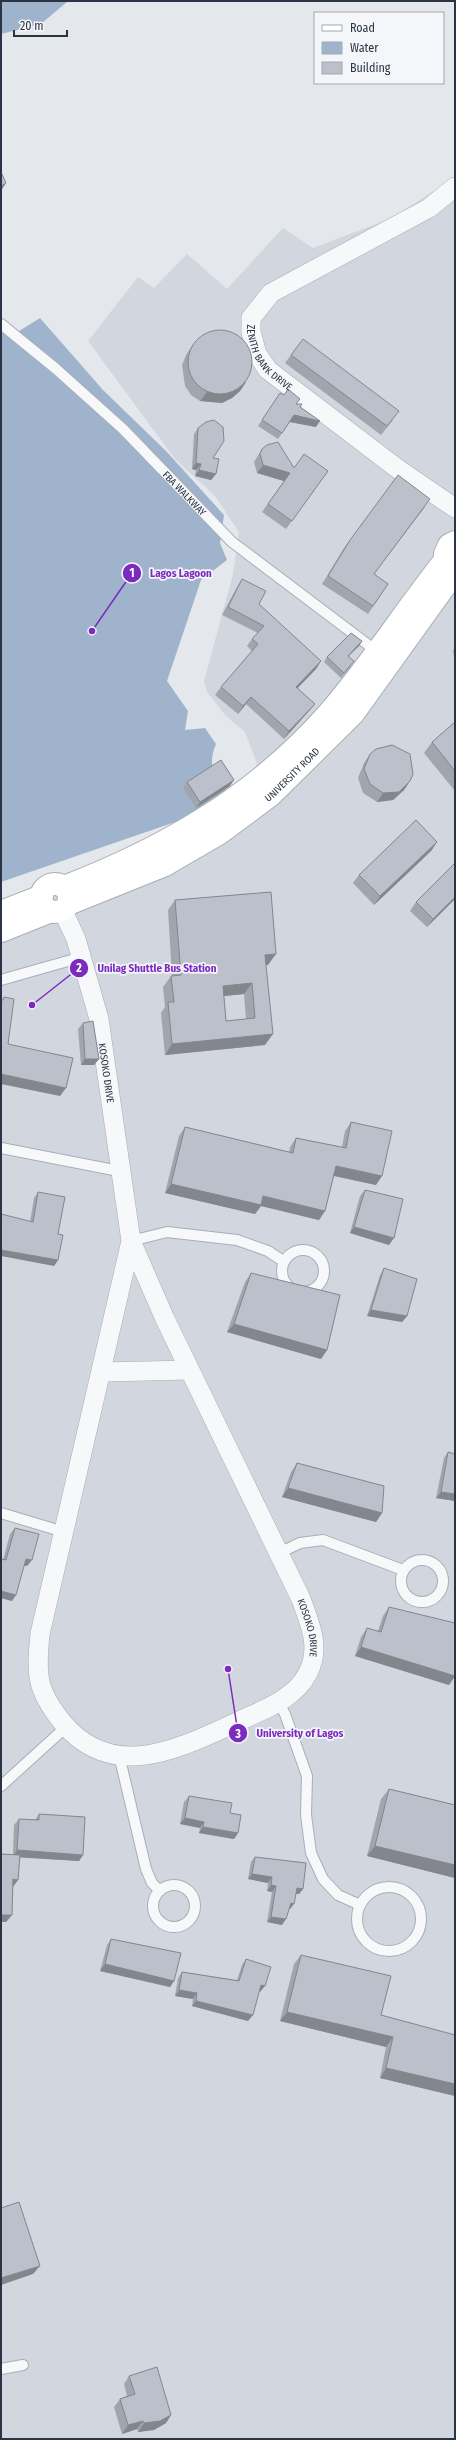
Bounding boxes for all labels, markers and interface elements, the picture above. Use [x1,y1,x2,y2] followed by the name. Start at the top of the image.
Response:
[14,12,67,38] scale bar
[314,12,444,84] legend
[20,19,44,33] text: 20 m
[350,21,375,35] text: Road
[350,41,379,55] text: Water
[350,61,391,75] text: Building
[244,324,295,394] street label: ZENITH BANK DRIVE
[160,469,208,519] street label: FBA WALKWAY
[122,562,220,585] callout: Lagos Lagoon
[129,566,135,580] text: 1
[150,567,212,580] text: Lagos Lagoon
[263,745,322,805] street label: UNIVERSITY ROAD
[69,956,224,979] callout: Unilag Shuttle Bus Station
[75,961,82,975] text: 2
[97,962,217,975] text: Unilag Shuttle Bus Station
[96,1043,116,1104] street label: KOSOKO DRIVE
[294,1597,319,1658] street label: KOSOKO DRIVE
[228,1722,351,1745] callout: University of Lagos
[234,1727,241,1741] text: 3
[257,1727,344,1740] text: University of Lagos

